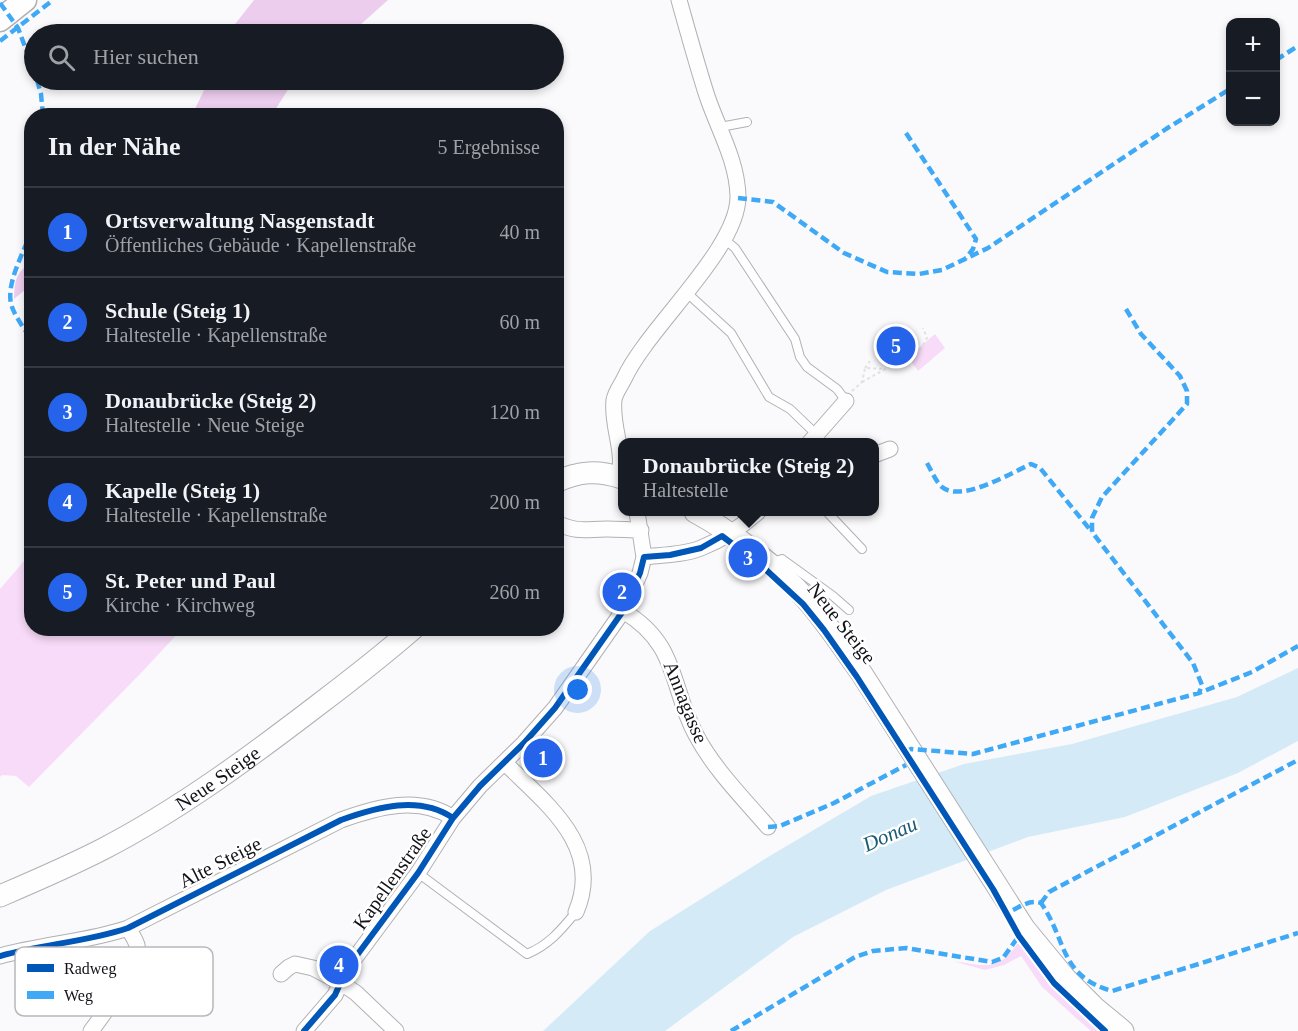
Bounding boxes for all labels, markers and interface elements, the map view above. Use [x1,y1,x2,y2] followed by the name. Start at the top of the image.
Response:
[1226,18,1280,126] map controls
[1226,18,1280,72] button: +
[24,24,564,90] search box
[45,41,78,74] icon: search
[93,44,199,69] text: Hier suchen
[1226,72,1280,126] button: −
[48,132,180,161] text: In der Nähe
[438,136,540,158] text: 5 Ergebnisse
[105,208,375,233] text: Ortsverwaltung Nasgenstadt
[63,221,73,243] text: 1
[499,221,540,243] text: 40 m
[105,234,416,256] text: Öffentliches Gebäude · Kapellenstraße
[105,298,250,323] text: Schule (Steig 1)
[63,311,73,333] text: 2
[499,311,540,333] text: 60 m
[105,324,327,346] text: Haltestelle · Kapellenstraße
[876,324,916,368] pin: 5
[105,388,316,413] text: Donaubrücke (Steig 2)
[63,401,73,423] text: 3
[489,401,540,423] text: 120 m
[105,414,304,436] text: Haltestelle · Neue Steige
[618,438,879,516] popup
[643,453,854,478] text: Donaubrücke (Steig 2)
[105,478,260,503] text: Kapelle (Steig 1)
[643,479,728,501] text: Haltestelle
[63,491,73,513] text: 4
[489,491,540,513] text: 200 m
[105,504,327,526] text: Haltestelle · Kapellenstraße
[728,536,768,580] pin: 3
[105,568,276,593] text: St. Peter und Paul
[602,570,642,614] pin: 2
[803,578,881,669] street label: Neue Steige
[63,581,73,603] text: 5
[489,581,540,603] text: 260 m
[105,594,255,616] text: Kirche · Kirchweg
[659,658,712,747] street label: Annagasse
[563,675,592,704] your location
[524,736,562,780] pin: 1
[171,742,264,815] street label: Neue Steige
[858,811,921,857] water label: Donau
[349,822,436,934] street label: Kapellenstraße
[175,832,265,893] street label: Alte Steige
[320,942,358,988] pin: 4
[15,947,213,1016] legend
[64,960,116,978] text: Radweg
[64,987,93,1005] text: Weg

